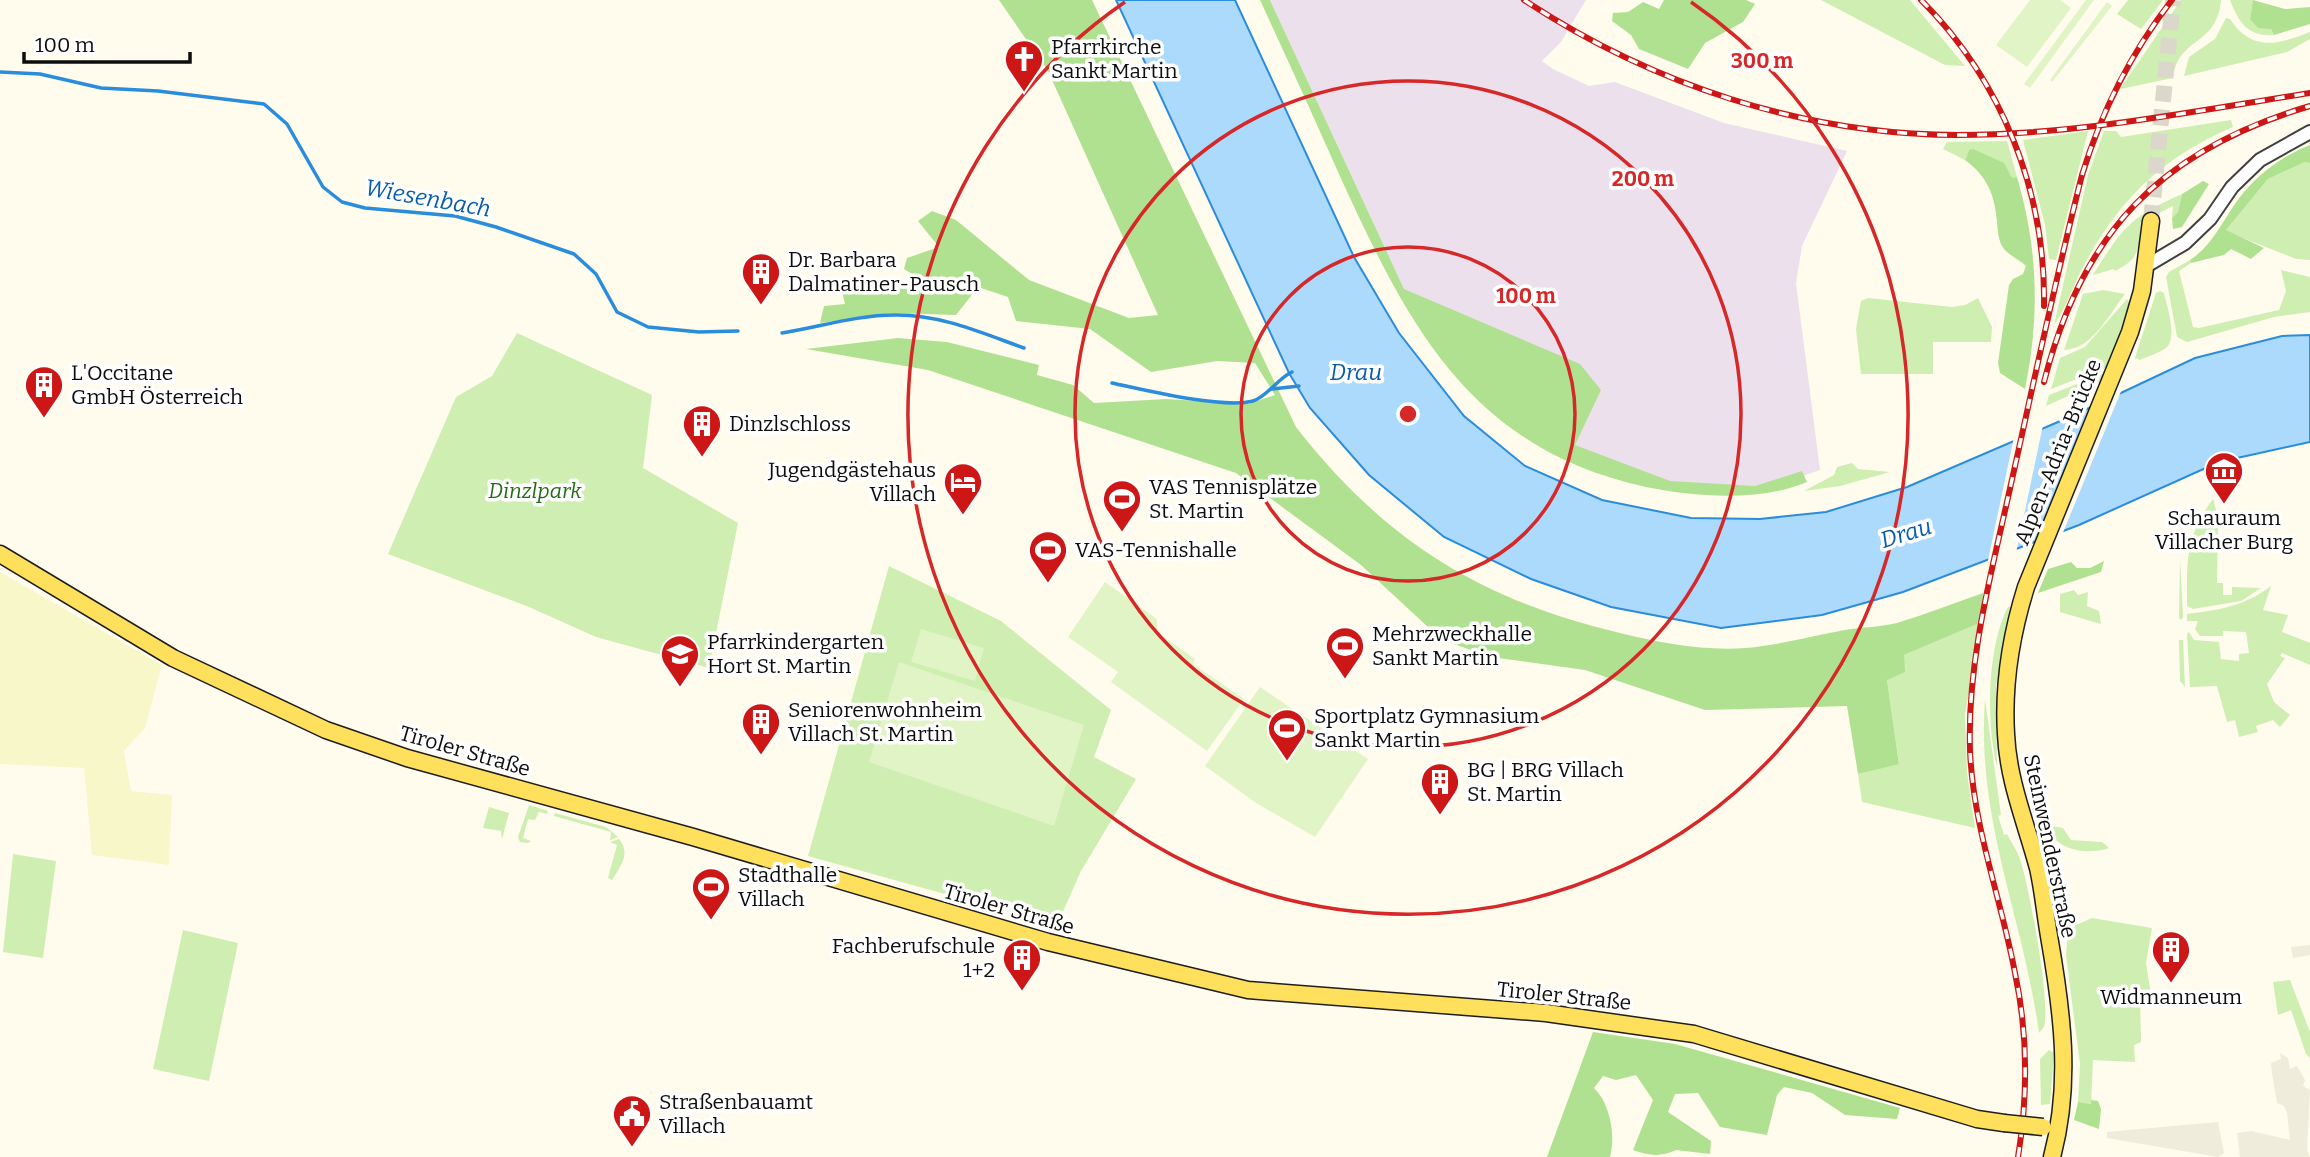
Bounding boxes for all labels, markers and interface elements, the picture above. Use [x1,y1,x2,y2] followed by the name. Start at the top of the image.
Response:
[24,21,191,65] scale bar
[35,32,95,58] text: 100 m
[1051,34,1178,84] place label: Pfarrkirche Sankt Martin
[1003,38,1045,93] church icon: Pfarrkirche Sankt Martin
[1731,48,1793,74] text: 300 m
[1612,166,1674,192] text: 200 m
[363,173,493,223] water label: Wiesenbach
[788,247,979,297] place label: Dr. Barbara Dalmatiner-Pausch
[740,251,782,306] building icon: Dr. Barbara Dalmatiner-Pausch
[1496,283,1556,309] text: 100 m
[2009,355,2107,549] street label: Alpen-Adria-Brücke
[1330,358,1382,386] water label: Drau
[71,360,243,410] place label: L'Occitane GmbH Österreich
[23,364,65,419] building icon: L'Occitane GmbH Österreich
[1396,402,1420,426] centre of rings
[681,403,723,458] building icon: Dinzlschloss
[729,411,851,437] place label: Dinzlschloss
[2203,450,2245,505] museum icon: Schauraum Villacher Burg
[767,457,936,507] place label: Jugendgästehaus Villach
[942,461,984,516] hotel icon: Jugendgästehaus Villach
[1149,474,1317,524] place label: VAS Tennisplätze St. Martin
[488,478,582,504] park label: Dinzlpark
[1101,478,1143,533] sports icon: VAS Tennisplätze St. Martin
[2155,505,2293,555] place label: Schauraum Villacher Burg
[1877,512,1935,554] water label: Drau
[1027,529,1069,584] sports icon: VAS-Tennishalle
[1075,537,1237,563] place label: VAS-Tennishalle
[1372,621,1532,671] place label: Mehrzweckhalle Sankt Martin
[1324,625,1366,680] sports icon: Mehrzweckhalle Sankt Martin
[707,629,884,679] place label: Pfarrkindergarten Hort St. Martin
[659,633,701,688] school or university icon: Pfarrkindergarten Hort St. Martin
[788,697,982,747] place label: Seniorenwohnheim Villach St. Martin
[740,701,782,756] building icon: Seniorenwohnheim Villach St. Martin
[1314,703,1539,753] place label: Sportplatz Gymnasium Sankt Martin
[1266,707,1308,762] sports icon: Sportplatz Gymnasium Sankt Martin
[397,720,533,782] street label: Tiroler Straße
[2018,752,2082,940] street label: Steinwenderstraße
[1467,757,1624,807] place label: BG | BRG Villach St. Martin
[1419,761,1461,816] building icon: BG | BRG Villach St. Martin
[738,862,837,912] place label: Stadthalle Villach
[690,866,732,921] sports icon: Stadthalle Villach
[941,878,1077,940] street label: Tiroler Straße
[2150,929,2192,984] building icon: Widmanneum
[832,933,995,983] place label: Fachberufschule 1+2
[1001,937,1043,992] building icon: Fachberufschule 1+2
[1496,976,1632,1016] street label: Tiroler Straße
[2100,984,2242,1010] place label: Widmanneum
[659,1089,813,1139] place label: Straßenbauamt Villach
[611,1093,653,1148] public building icon: Straßenbauamt Villach

